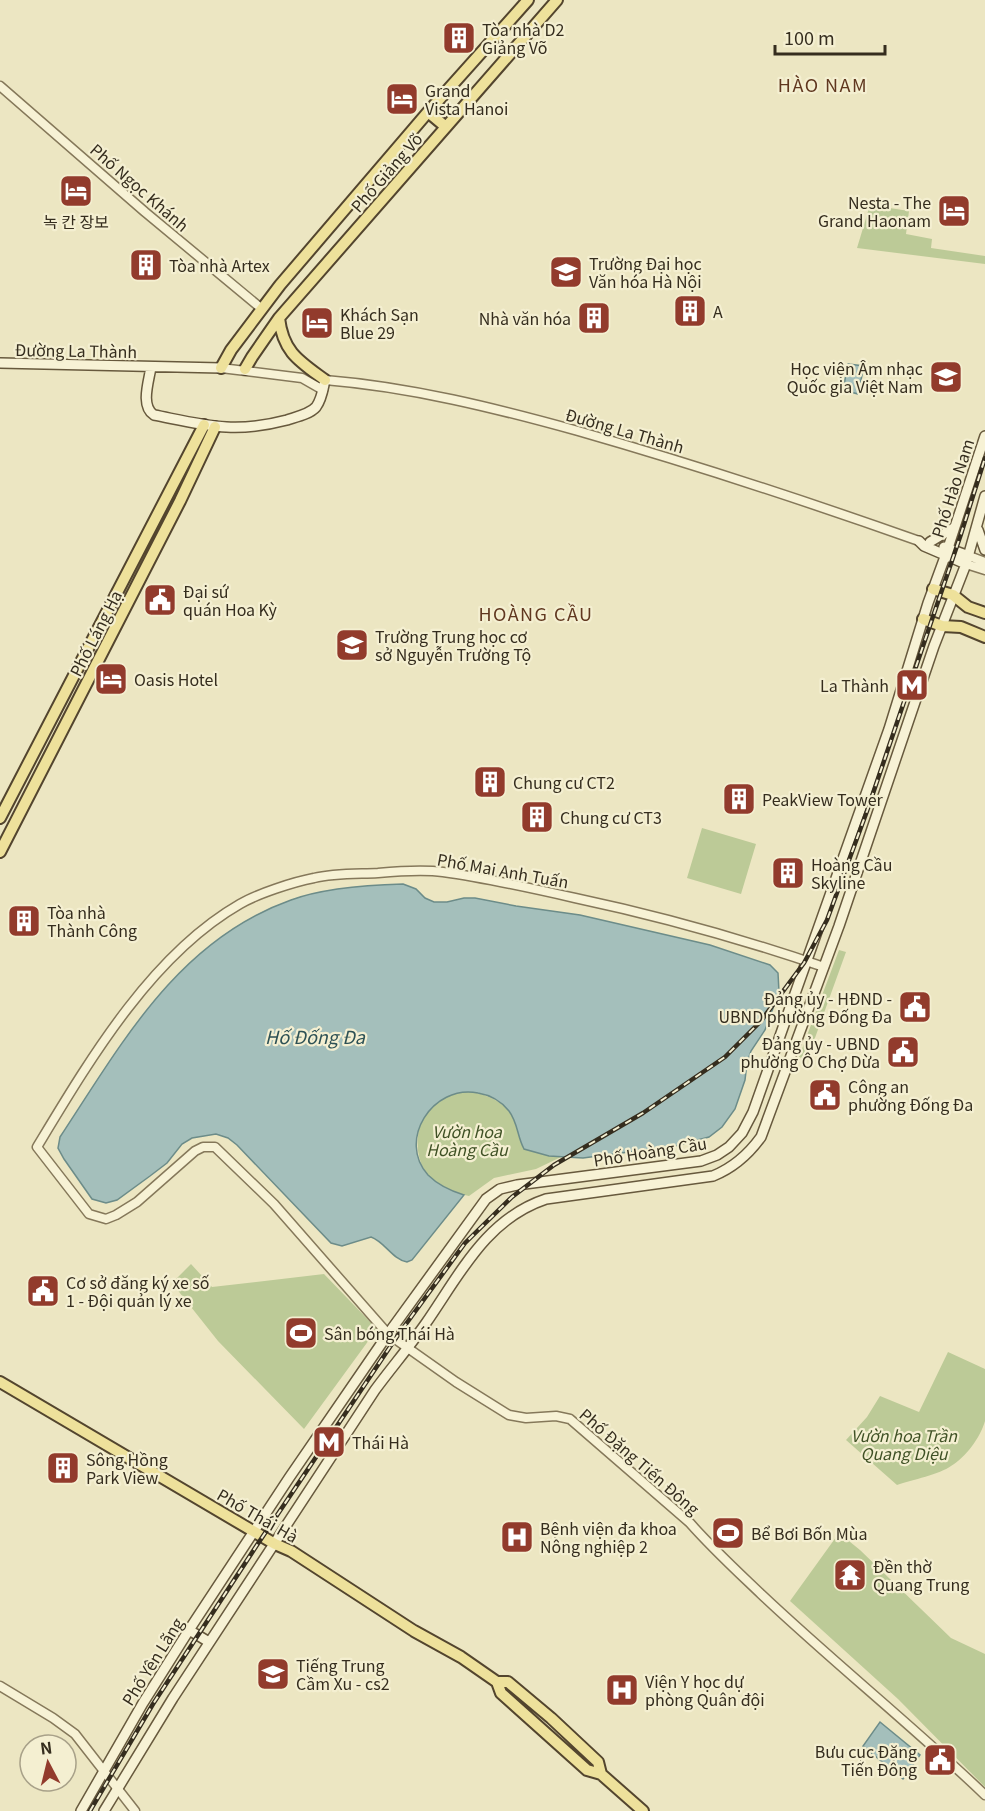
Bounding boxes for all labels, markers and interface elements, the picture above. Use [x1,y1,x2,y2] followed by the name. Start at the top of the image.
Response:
[482,17,564,59] place label: Tòa nhà D2 Giảng Võ
[775,18,884,56] scale bar
[441,20,477,56] building icon: Tòa nhà D2 Giảng Võ
[784,24,835,50] text: 100 m
[778,71,868,97] district label: HÀO NAM
[425,78,508,120] place label: Grand Vista Hanoi
[384,81,420,117] hotel icon: Grand Vista Hanoi
[345,127,427,217] street label: Phố Giảng Võ
[86,137,194,237] street label: Phố Ngọc Khánh
[58,173,94,209] hotel icon: 녹 칸 장보
[818,190,931,232] place label: Nesta - The Grand Haonam
[936,193,972,229] hotel icon: Nesta - The Grand Haonam
[43,209,109,233] place label: 녹 칸 장보
[128,247,164,283] building icon: Tòa nhà Artex
[589,251,702,293] place label: Trường Đại học Văn hóa Hà Nội
[169,253,270,277] place label: Tòa nhà Artex
[548,254,584,290] school or university icon: Trường Đại học Văn hóa Hà Nội
[672,293,708,329] building icon: A
[713,299,723,323] place label: A
[576,300,612,336] building icon: Nhà văn hóa
[340,302,419,344] place label: Khách Sạn Blue 29
[299,305,335,341] hotel icon: Khách Sạn Blue 29
[479,306,571,330] place label: Nhà văn hóa
[15,337,137,363] street label: Đường La Thành
[787,356,923,398] place label: Học viện Âm nhạc Quốc gia Việt Nam
[928,359,964,395] school or university icon: Học viện Âm nhạc Quốc gia Việt Nam
[563,402,687,458] street label: Đường La Thành
[925,436,979,540] street label: Phố Hào Nam
[183,579,278,621] place label: Đại sứ quán Hoa Kỳ
[142,582,178,618] public building icon: Đại sứ quán Hoa Kỳ
[63,586,127,680] street label: Phố Láng Hạ
[478,600,594,626] district label: HOÀNG CẦU
[375,624,531,666] place label: Trường Trung học cơ sở Nguyễn Trường Tộ
[334,627,370,663] school or university icon: Trường Trung học cơ sở Nguyễn Trường Tộ
[93,661,129,697] hotel icon: Oasis Hotel
[134,667,218,691] place label: Oasis Hotel
[894,667,930,703] metro station icon: La Thành
[820,673,889,697] place label: La Thành
[472,764,508,800] building icon: Chung cư CT2
[513,770,615,794] place label: Chung cư CT2
[721,781,757,817] building icon: PeakView Tower
[762,787,883,811] place label: PeakView Tower
[519,799,555,835] building icon: Chung cư CT3
[560,805,662,829] place label: Chung cư CT3
[435,847,571,893] street label: Phố Mai Anh Tuấn
[811,852,892,894] place label: Hoàng Cầu Skyline
[770,855,806,891] building icon: Hoàng Cầu Skyline
[47,900,137,942] place label: Tòa nhà Thành Công
[6,903,42,939] building icon: Tòa nhà Thành Công
[719,986,892,1028] place label: Đảng ủy - HĐND - UBND phường Đống Đa
[897,989,933,1025] public building icon: Đảng ủy - HĐND - UBND phường Đống Đa
[265,1023,366,1049] water label: Hố Đống Đa
[740,1031,880,1073] place label: Đảng ủy - UBND phường Ô Chợ Dừa
[885,1034,921,1070] public building icon: Đảng ủy - UBND phường Ô Chợ Dừa
[848,1074,973,1116] place label: Công an phường Đống Đa
[807,1077,843,1113] public building icon: Công an phường Đống Đa
[426,1119,509,1161] park label: Vườn hoa Hoàng Cầu
[592,1130,708,1172] street label: Phố Hoàng Cầu
[66,1270,210,1312] place label: Cơ sở đăng ký xe số 1 - Đội quản lý xe
[25,1273,61,1309] public building icon: Cơ sở đăng ký xe số 1 - Đội quản lý xe
[283,1315,319,1351] sports icon: Sân bóng Thái Hà
[324,1321,455,1345] place label: Sân bóng Thái Hà
[575,1402,705,1520] street label: Phố Đặng Tiến Đông
[851,1423,958,1465] park label: Vườn hoa Trần Quang Diệu
[311,1424,347,1460] metro station icon: Thái Hà
[352,1430,409,1454] place label: Thái Hà
[86,1447,168,1489] place label: Sông Hồng Park View
[45,1450,81,1486] building icon: Sông Hồng Park View
[213,1482,303,1548] street label: Phố Thái Hà
[710,1515,746,1551] sports icon: Bể Bơi Bốn Mùa
[540,1516,677,1558] place label: Bệnh viện đa khoa Nông nghiệp 2
[499,1519,535,1555] hospital icon: Bệnh viện đa khoa Nông nghiệp 2
[751,1521,867,1545] place label: Bể Bơi Bốn Mùa
[873,1554,969,1596] place label: Đền thờ Quang Trung
[832,1557,868,1593] temple icon: Đền thờ Quang Trung
[115,1612,189,1710] street label: Phố Yên Lãng
[296,1653,390,1695] place label: Tiếng Trung Cầm Xu - cs2
[255,1656,291,1692] school or university icon: Tiếng Trung Cầm Xu - cs2
[645,1669,765,1711] place label: Viện Y học dự phòng Quân đội
[604,1672,640,1708] hospital icon: Viện Y học dự phòng Quân đội
[18,1733,78,1793] north arrow
[39,1734,53,1760] text: N
[815,1739,917,1781] place label: Bưu cục Đặng Tiến Đông
[922,1742,958,1778] public building icon: Bưu cục Đặng Tiến Đông

